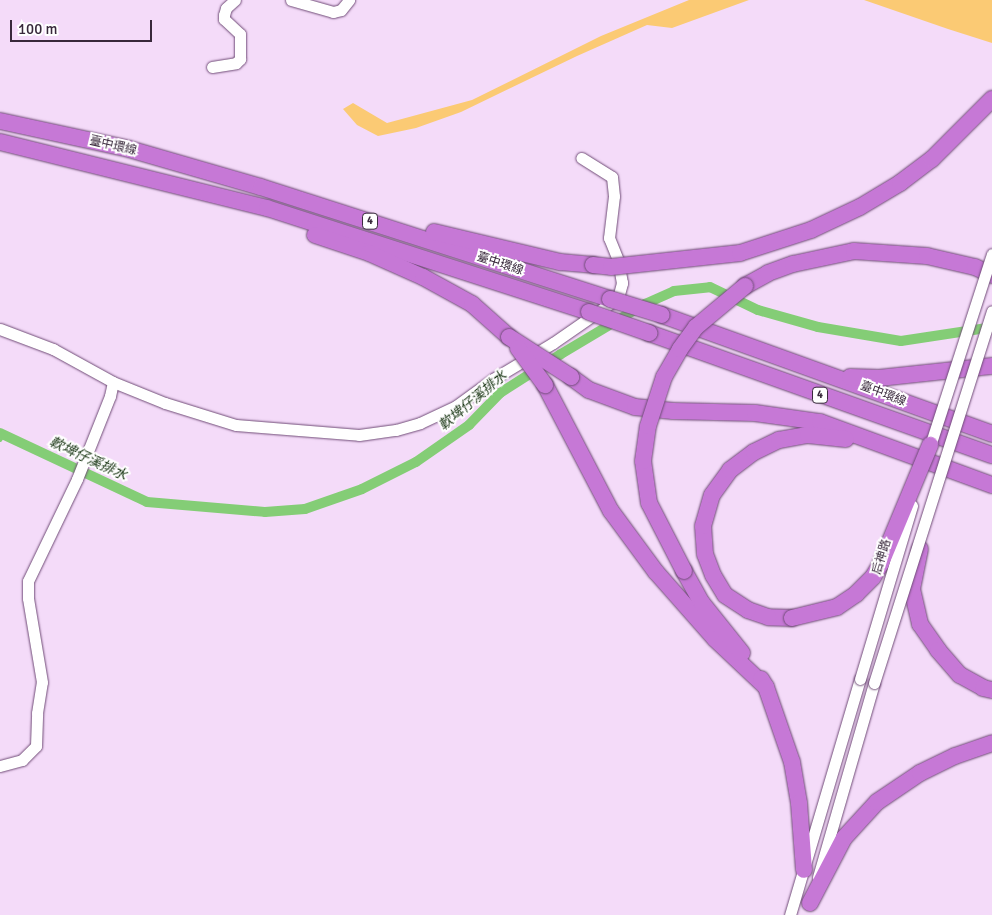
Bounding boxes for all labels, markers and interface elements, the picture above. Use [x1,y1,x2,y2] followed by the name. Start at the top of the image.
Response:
[12,10,155,42] scale bar
[18,20,58,38] text: 100 m
[88,134,138,158] street label: 臺中環線
[361,212,379,230] road number: 4
[475,250,525,278] street label: 臺中環線
[435,368,511,434] water label: 軟埤仔溪排水
[858,379,908,409] street label: 臺中環線
[811,386,829,404] road number: 4
[46,434,130,484] water label: 軟埤仔溪排水
[870,538,894,576] street label: 后神路

